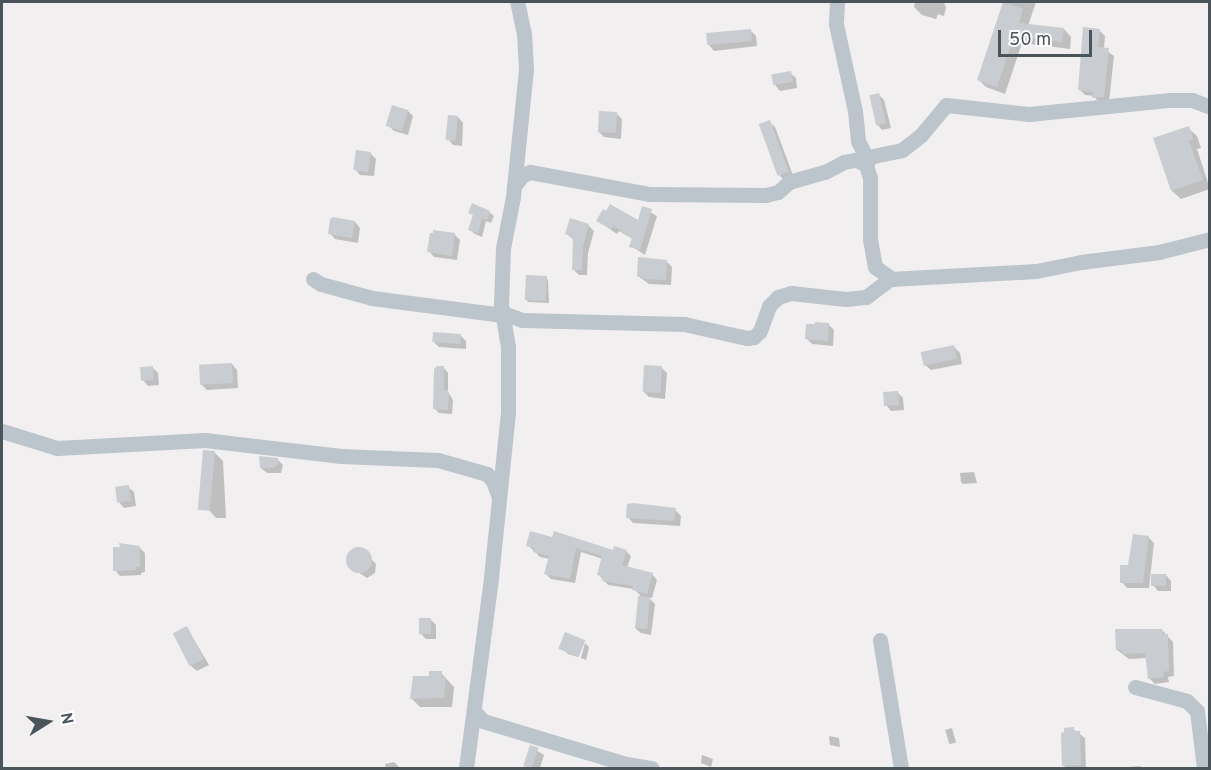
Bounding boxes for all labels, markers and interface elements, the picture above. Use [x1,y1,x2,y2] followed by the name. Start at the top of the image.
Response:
[1001,18,1096,56] scale bar
[1009,29,1051,52] text: 50 m
[18,692,78,752] north arrow
[55,711,77,726] text: N

